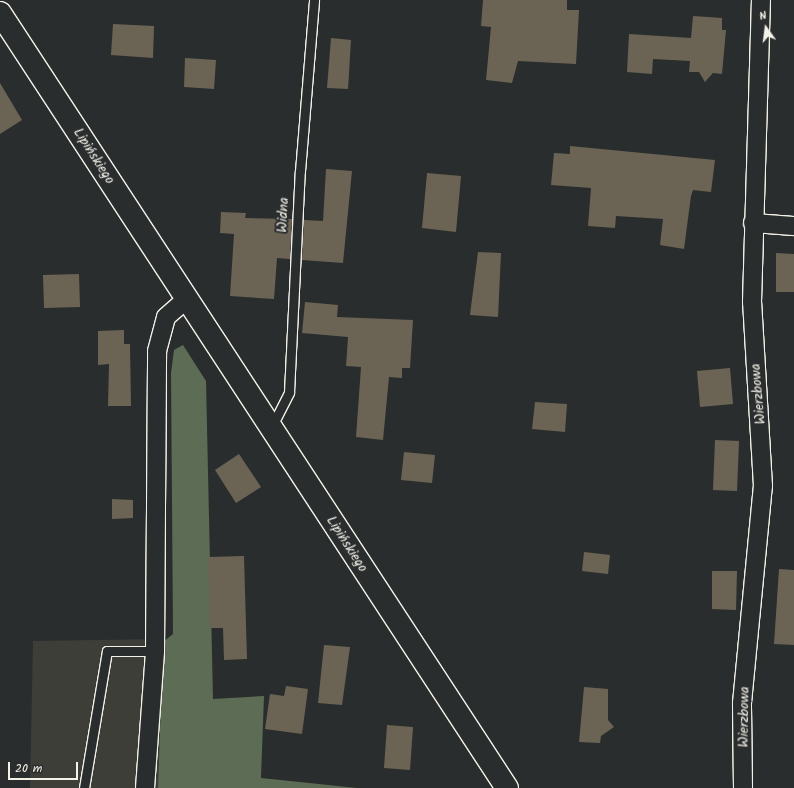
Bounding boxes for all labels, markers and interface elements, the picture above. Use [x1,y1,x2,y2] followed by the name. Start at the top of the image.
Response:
[758,7,769,26] text: N
[746,8,786,48] north arrow
[70,125,118,187] street label: Lipińskiego
[274,197,292,233] street label: Widna
[747,363,769,425] street label: Wierzbowa
[323,513,371,575] street label: Lipińskiego
[735,686,753,748] street label: Wierzbowa
[10,754,80,780] scale bar
[15,759,42,778] text: 20 m

